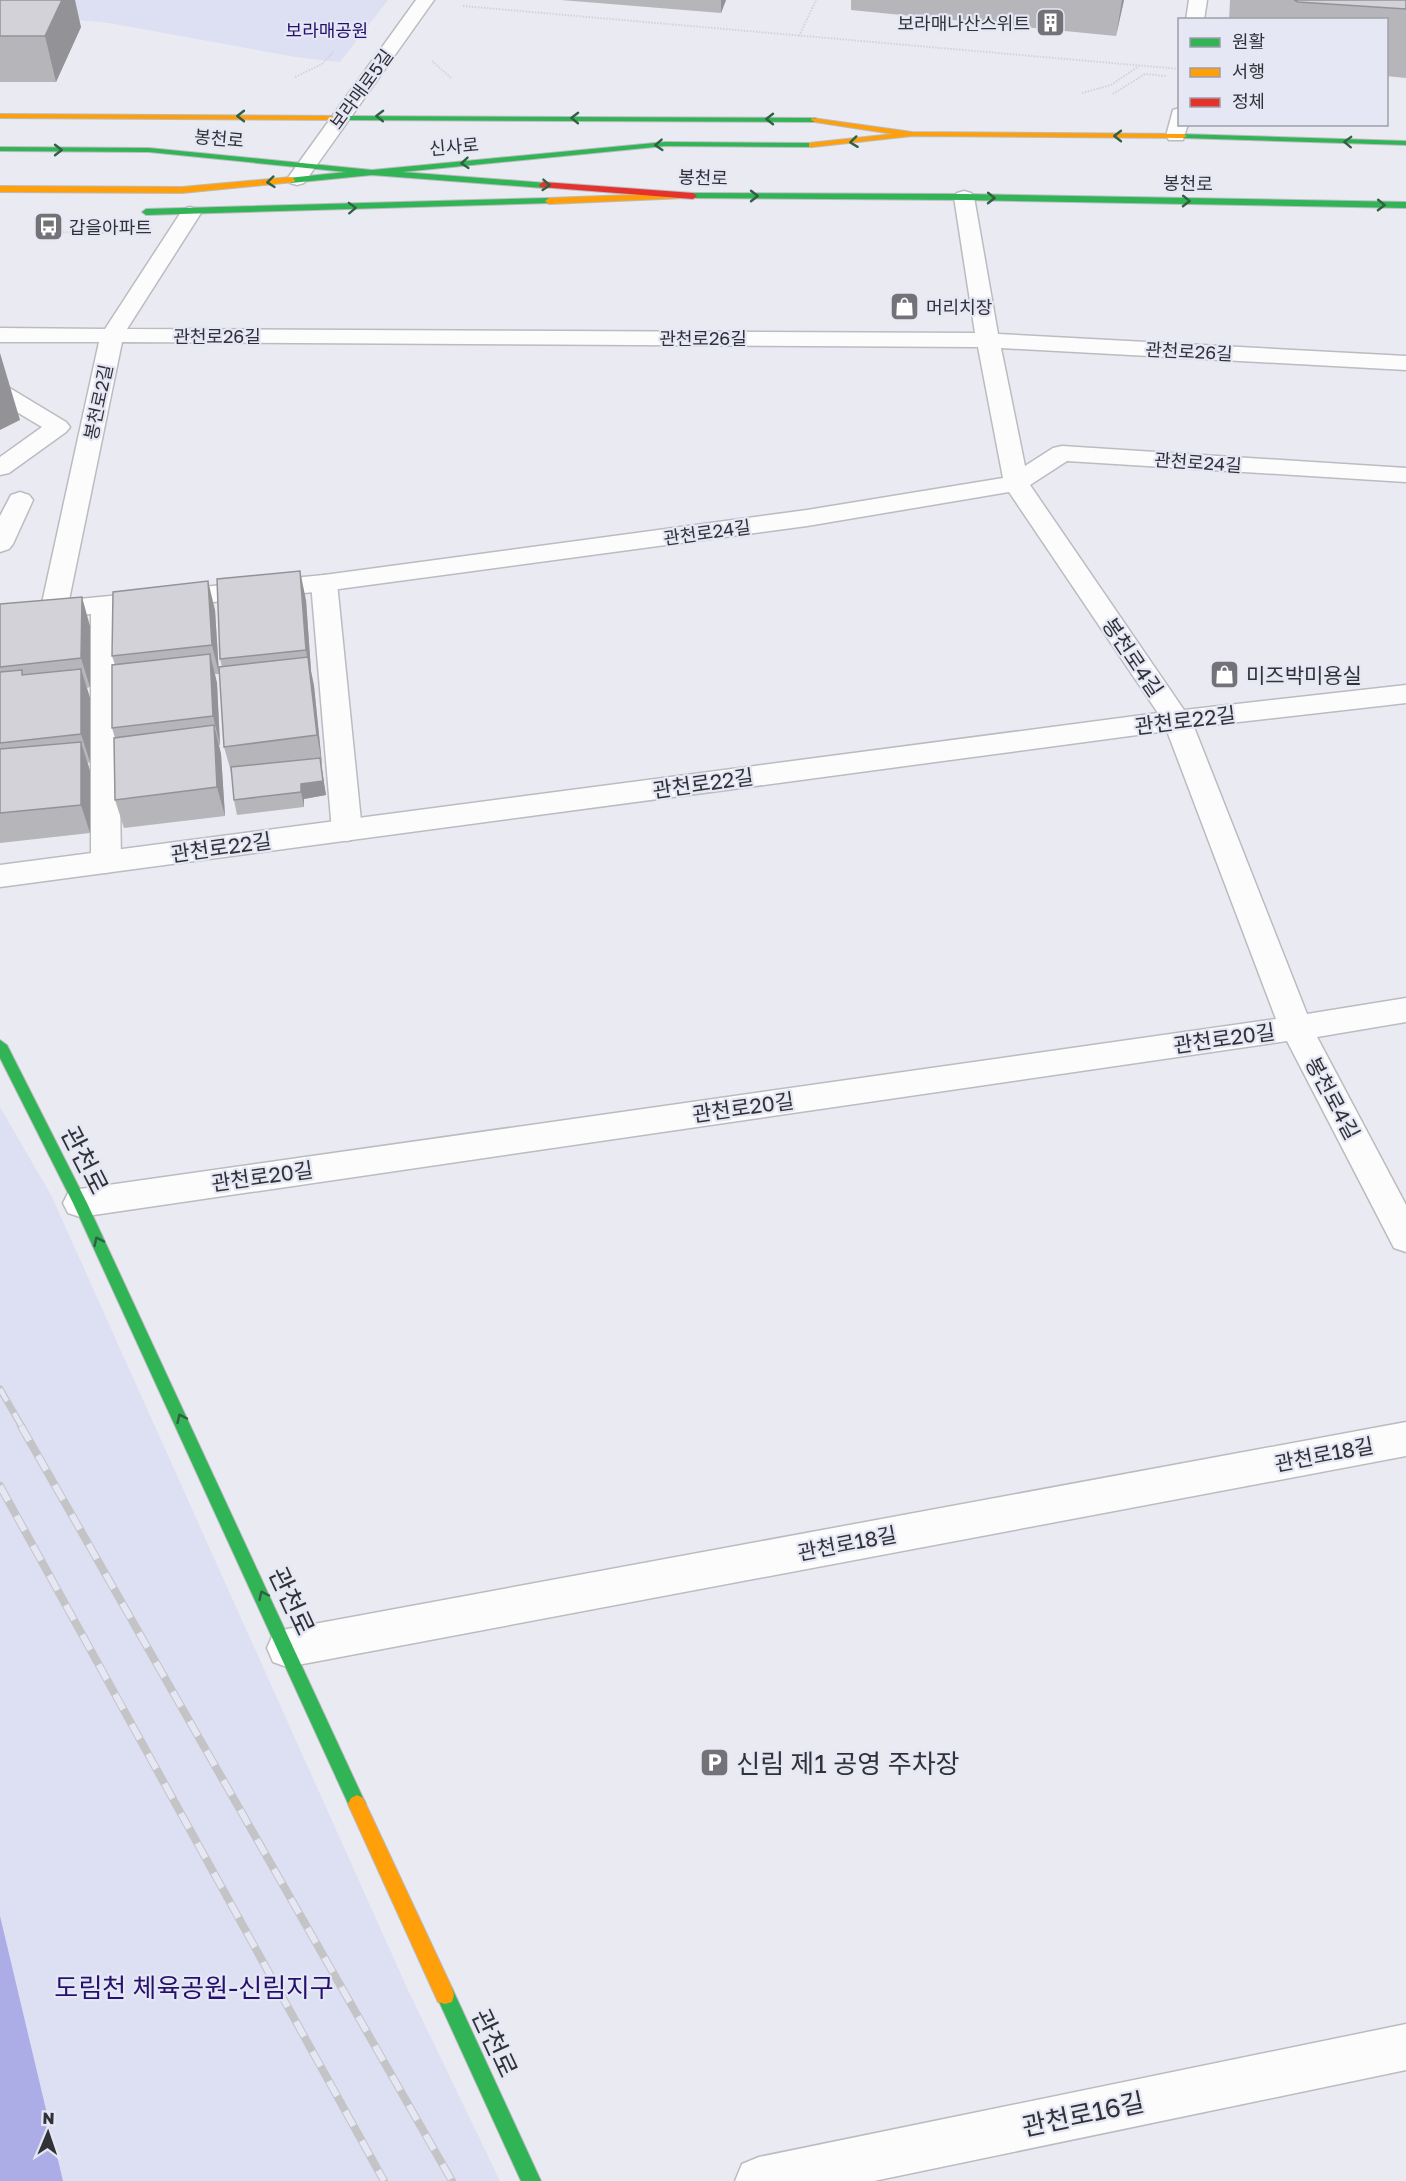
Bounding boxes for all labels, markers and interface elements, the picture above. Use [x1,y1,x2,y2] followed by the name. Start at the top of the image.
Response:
[1035,7,1067,39] building icon: 보라매나산스위트
[898,12,1030,34] place label: 보라매나산스위트
[1178,18,1388,126] legend
[286,19,368,41] park label: 보라매공원
[1232,30,1265,52] text: 원활
[325,45,397,133] street label: 보라매로5길
[1232,60,1265,82] text: 서행
[1232,90,1265,112] text: 정체
[236,110,245,122] one-way arrow
[376,110,385,122] one-way arrow
[571,112,580,124] one-way arrow
[766,113,775,125] one-way arrow
[193,125,245,151] street label: 봉천로
[1113,130,1122,142] one-way arrow
[428,133,480,159] street label: 신사로
[849,135,858,147] one-way arrow
[1343,135,1352,148] one-way arrow
[654,138,663,151] one-way arrow
[54,144,63,156] one-way arrow
[460,156,469,169] one-way arrow
[678,165,728,189] street label: 봉천로
[1163,172,1213,194] street label: 봉천로
[266,175,275,188] one-way arrow
[541,179,550,192] one-way arrow
[749,190,758,202] one-way arrow
[986,192,995,204] one-way arrow
[1181,194,1190,207] one-way arrow
[1376,198,1385,211] one-way arrow
[348,201,357,214] one-way arrow
[32,211,64,243] bus stop icon: 갑을아파트
[69,216,152,238] place label: 갑을아파트
[889,291,921,323] shop icon: 머리치장
[926,296,992,318] place label: 머리치장
[173,325,261,347] street label: 관천로26길
[659,327,747,349] street label: 관천로26길
[1145,338,1233,364] street label: 관천로26길
[79,362,117,442] street label: 봉천로2길
[1154,448,1242,476] street label: 관천로24길
[662,515,752,549] street label: 관천로24길
[1097,612,1169,702] street label: 봉천로4길
[1209,659,1241,691] shop icon: 미즈박미용실
[1246,662,1362,688] place label: 미즈박미용실
[1133,701,1237,739] street label: 관천로22길
[651,763,755,803] street label: 관천로22길
[169,827,273,867] street label: 관천로22길
[1171,1018,1277,1058] street label: 관천로20길
[1300,1052,1366,1144] street label: 봉천로4길
[690,1087,796,1127] street label: 관천로20길
[55,1121,115,1199] street label: 관천로
[209,1156,315,1196] street label: 관천로20길
[94,1237,106,1248] one-way arrow
[176,1413,188,1424] one-way arrow
[1272,1432,1376,1476] street label: 관천로18길
[795,1521,899,1565] street label: 관천로18길
[263,1562,321,1640] street label: 관천로
[258,1590,270,1601] one-way arrow
[699,1747,731,1779] parking icon: 신림 제1 공영 주차장
[736,1748,959,1779] place label: 신림 제1 공영 주차장
[54,1972,334,2003] park label: 도림천 체육공원-신림지구
[466,2004,524,2082] street label: 관천로
[1019,2086,1147,2142] street label: 관천로16길
[18,2103,78,2163] north arrow
[42,2108,55,2128] text: N

